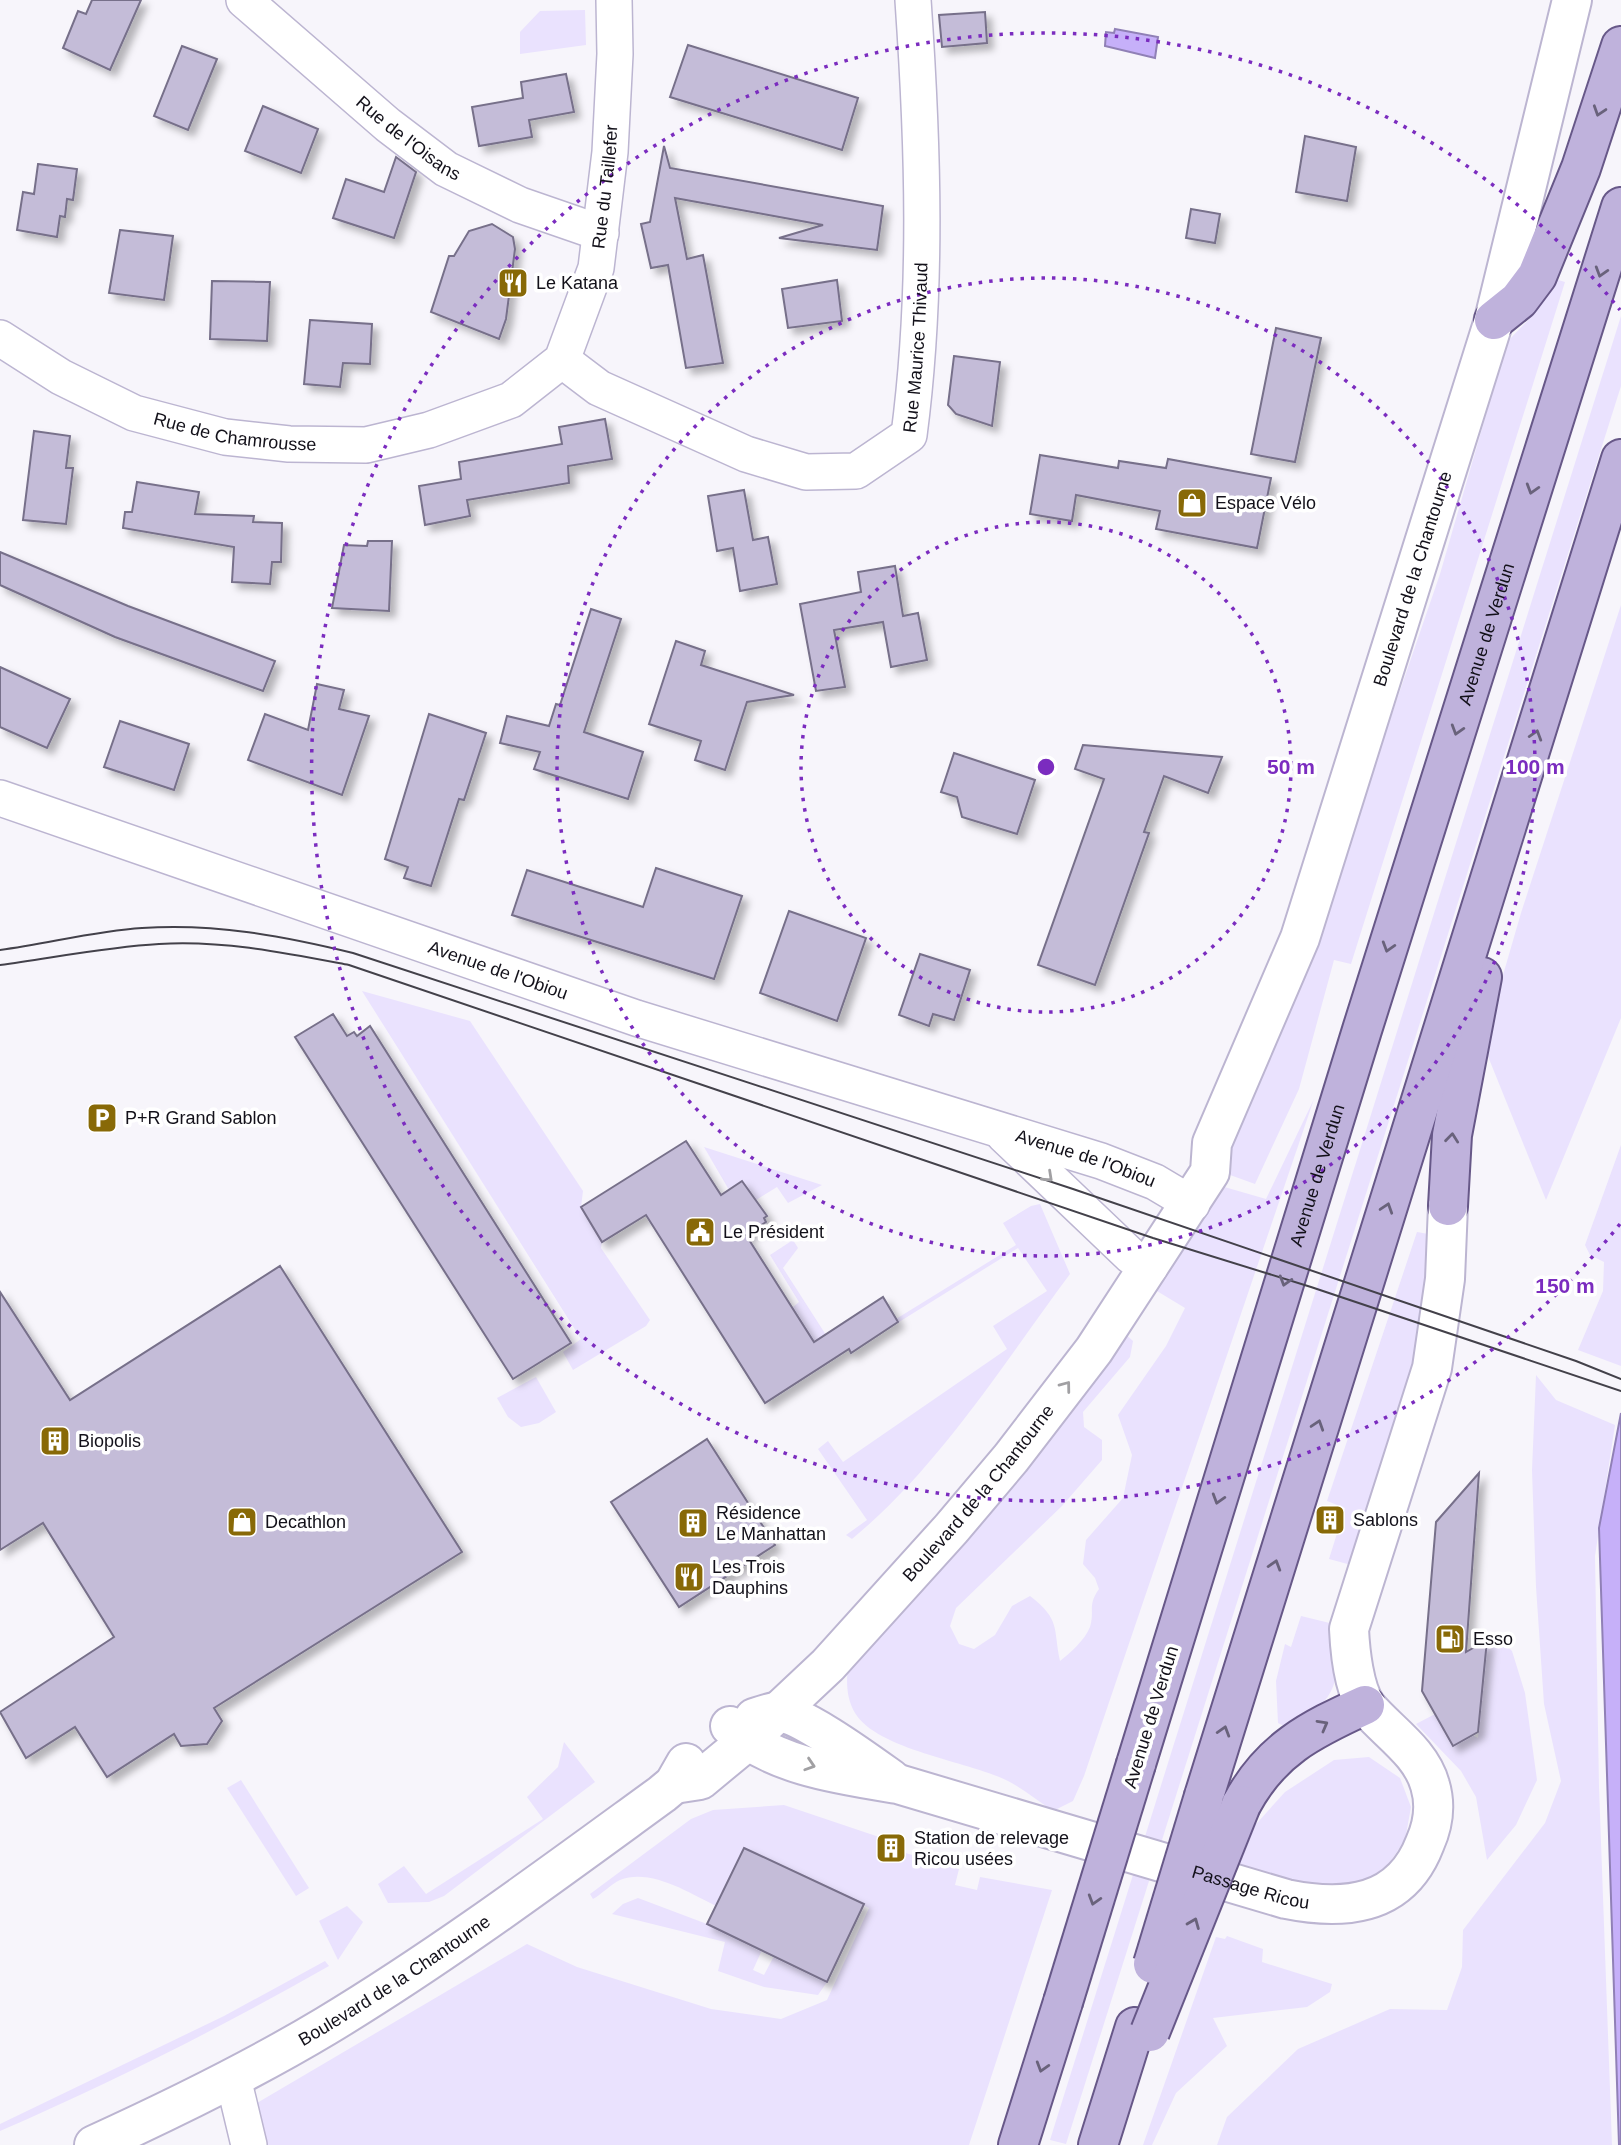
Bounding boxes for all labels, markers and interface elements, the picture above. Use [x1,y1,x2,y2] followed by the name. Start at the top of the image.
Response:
[352,92,464,184] street label: Rue de l'Oisans
[1593,105,1608,117] one-way arrow
[588,124,621,250] street label: Rue du Taillefer
[899,262,931,434] street label: Rue Maurice Thivaud
[496,266,530,300] restaurant icon: Le Katana
[1594,266,1609,278] one-way arrow
[536,273,619,293] place label: Le Katana
[151,409,316,454] street label: Rue de Chamrousse
[1370,469,1456,689] street label: Boulevard de la Chantourne
[1526,483,1541,495] one-way arrow
[1175,486,1209,520] shop icon: Espace Vélo
[1215,493,1316,513] place label: Espace Vélo
[1455,561,1518,708] street label: Avenue de Verdun
[1450,723,1465,735] one-way arrow
[1528,729,1542,742] one-way arrow
[1034,755,1058,779] centre of rings
[1267,755,1315,778] text: 50 m
[1505,755,1565,778] text: 100 m
[426,937,570,1004] street label: Avenue de l'Obiou
[1382,940,1397,952] one-way arrow
[85,1101,119,1135] parking icon: P+R Grand Sablon
[1286,1102,1349,1249] street label: Avenue de Verdun
[125,1108,277,1128] place label: P+R Grand Sablon
[1013,1125,1158,1191] street label: Avenue de l'Obiou
[1444,1132,1459,1143] one-way arrow
[1040,1168,1053,1181] one-way arrow
[1379,1202,1393,1215] one-way arrow
[683,1215,717,1249] public building icon: Le Président
[723,1222,824,1242] place label: Le Président
[1535,1274,1595,1297] text: 150 m
[1278,1275,1293,1287] one-way arrow
[1058,1382,1071,1394] one-way arrow
[899,1401,1058,1585] street label: Boulevard de la Chantourne
[1310,1419,1325,1431] one-way arrow
[38,1424,72,1458] building icon: Biopolis
[78,1431,141,1451] place label: Biopolis
[1212,1492,1226,1504] one-way arrow
[716,1503,826,1544] place label: Résidence Le Manhattan
[1313,1503,1347,1537] building icon: Sablons
[225,1505,259,1539] shop icon: Decathlon
[676,1506,710,1540] building icon: Résidence Le Manhattan
[1353,1510,1418,1530] place label: Sablons
[265,1512,346,1532] place label: Decathlon
[712,1557,788,1598] place label: Les Trois Dauphins
[1266,1559,1281,1571] one-way arrow
[672,1560,706,1594] restaurant icon: Les Trois Dauphins
[1433,1622,1467,1656] fuel station icon: Esso
[1473,1629,1513,1649] place label: Esso
[1120,1643,1182,1791] street label: Avenue de Verdun
[1316,1720,1328,1733] one-way arrow
[1216,1725,1231,1737] one-way arrow
[803,1757,816,1771] one-way arrow
[914,1828,1069,1869] place label: Station de relevage Ricou usées
[874,1831,908,1865] building icon: Station de relevage Ricou usées
[1190,1862,1311,1913] street label: Passage Ricou
[1088,1894,1103,1906] one-way arrow
[295,1911,494,2050] street label: Boulevard de la Chantourne
[1186,1918,1200,1930] one-way arrow
[1036,2061,1051,2073] one-way arrow

